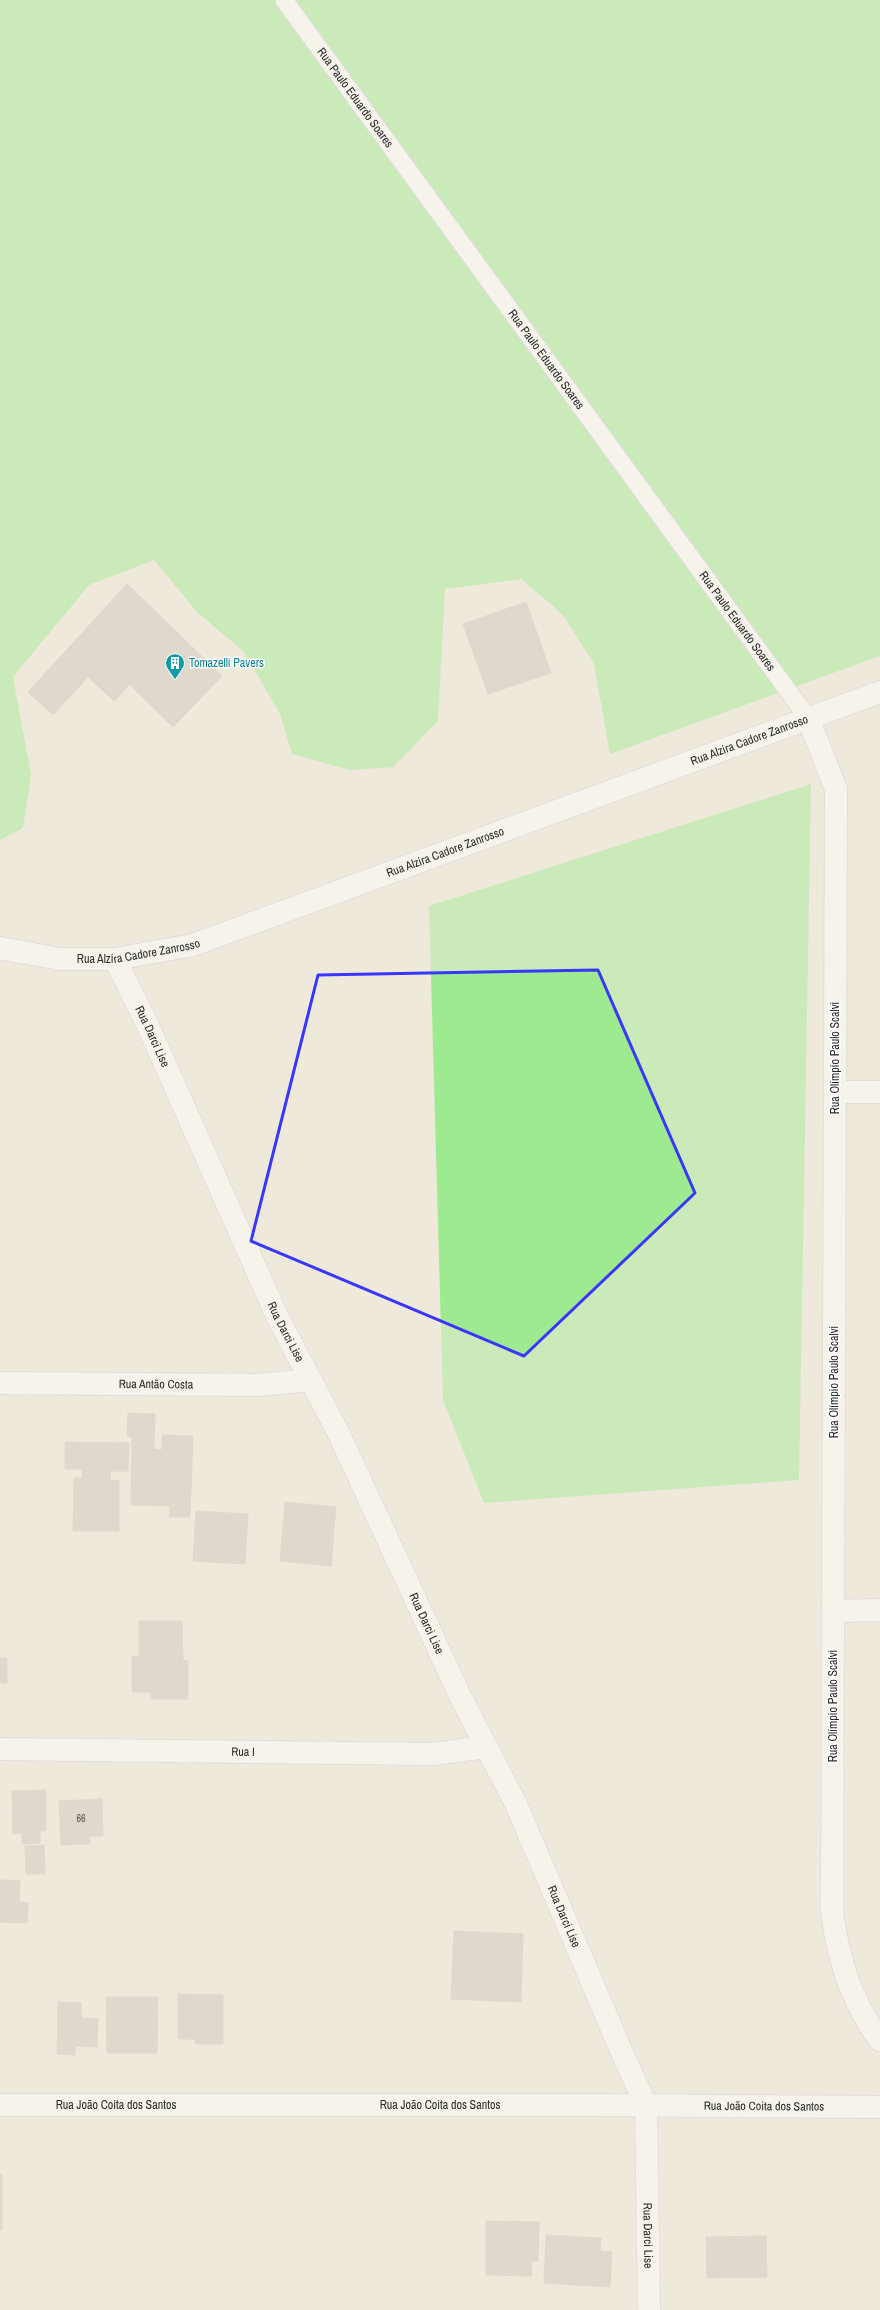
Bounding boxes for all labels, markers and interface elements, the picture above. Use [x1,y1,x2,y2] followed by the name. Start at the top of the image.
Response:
[313,45,397,151] street label: Rua Paulo Eduardo Soares
[504,306,588,413] street label: Rua Paulo Eduardo Soares
[695,568,779,674] street label: Rua Paulo Eduardo Soares
[164,652,186,680] building icon: Tomazelli Pavers
[189,655,264,671] place label: Tomazelli Pavers
[688,711,810,769] street label: Rua Alzira Cadore Zanrosso
[384,823,506,881] street label: Rua Alzira Cadore Zanrosso
[77,935,202,967] street label: Rua Alzira Cadore Zanrosso
[827,1002,843,1114] street label: Rua Olímpio Paulo Scalvi
[131,1003,173,1070] street label: Rua Darci Lise
[264,1299,308,1365] street label: Rua Darci Lise
[826,1326,842,1438] street label: Rua Olímpio Paulo Scalvi
[119,1376,194,1392] street label: Rua Antão Costa
[405,1590,448,1657] street label: Rua Darci Lise
[825,1650,841,1762] street label: Rua Olímpio Paulo Scalvi
[231,1744,255,1760] street label: Rua I
[76,1812,86,1825] house number: 66
[544,1883,584,1950] street label: Rua Darci Lise
[56,2097,176,2113] street label: Rua João Coita dos Santos
[380,2097,500,2113] street label: Rua João Coita dos Santos
[704,2098,824,2115] street label: Rua João Coita dos Santos
[639,2202,656,2268] street label: Rua Darci Lise

